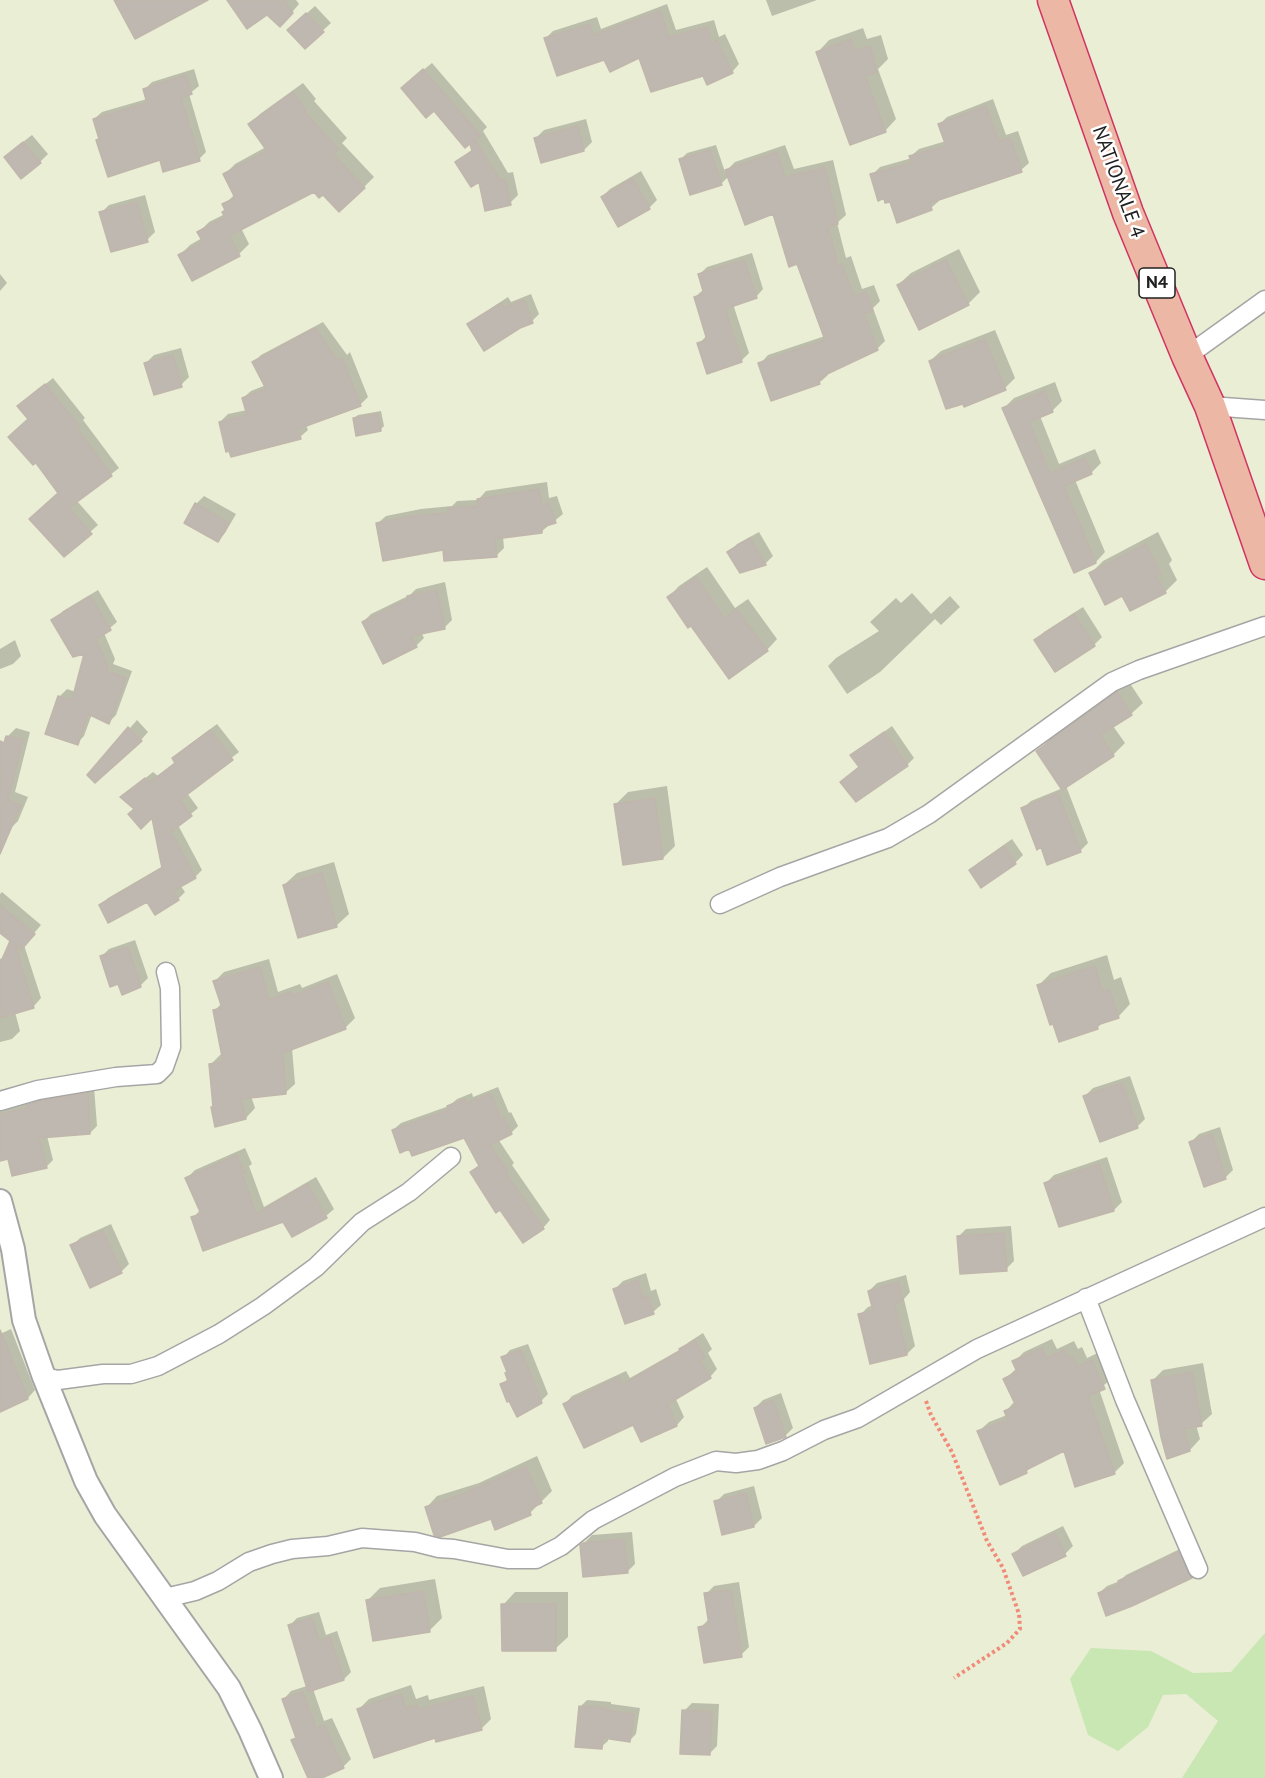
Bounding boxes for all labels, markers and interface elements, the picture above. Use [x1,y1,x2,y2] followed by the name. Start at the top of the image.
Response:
[1087,123,1149,241] street label: NATIONALE 4
[1139,268,1175,298] road number: N4

